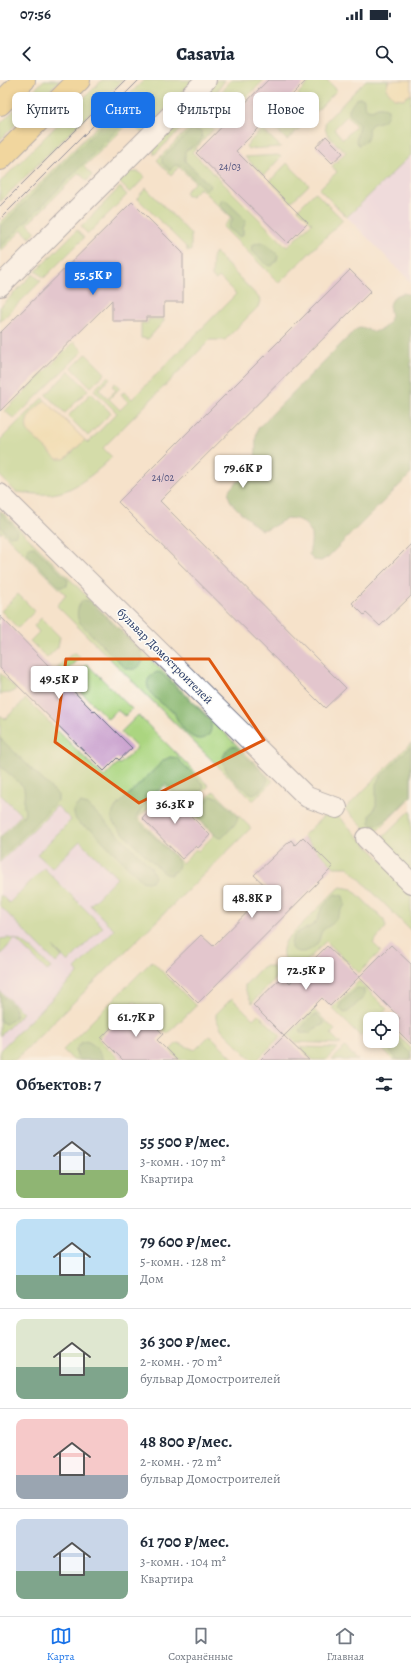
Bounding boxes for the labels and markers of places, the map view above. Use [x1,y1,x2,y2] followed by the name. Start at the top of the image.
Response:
[56,262,130,296] pin: 55.5K ₽
[206,455,280,489] pin: 79.6K ₽
[22,666,96,700] pin: 49.5K ₽
[138,791,212,825] pin: 36.3K ₽
[215,885,289,919] pin: 48.8K ₽
[269,957,343,991] pin: 72.5K ₽
[99,1004,173,1038] pin: 61.7K ₽

